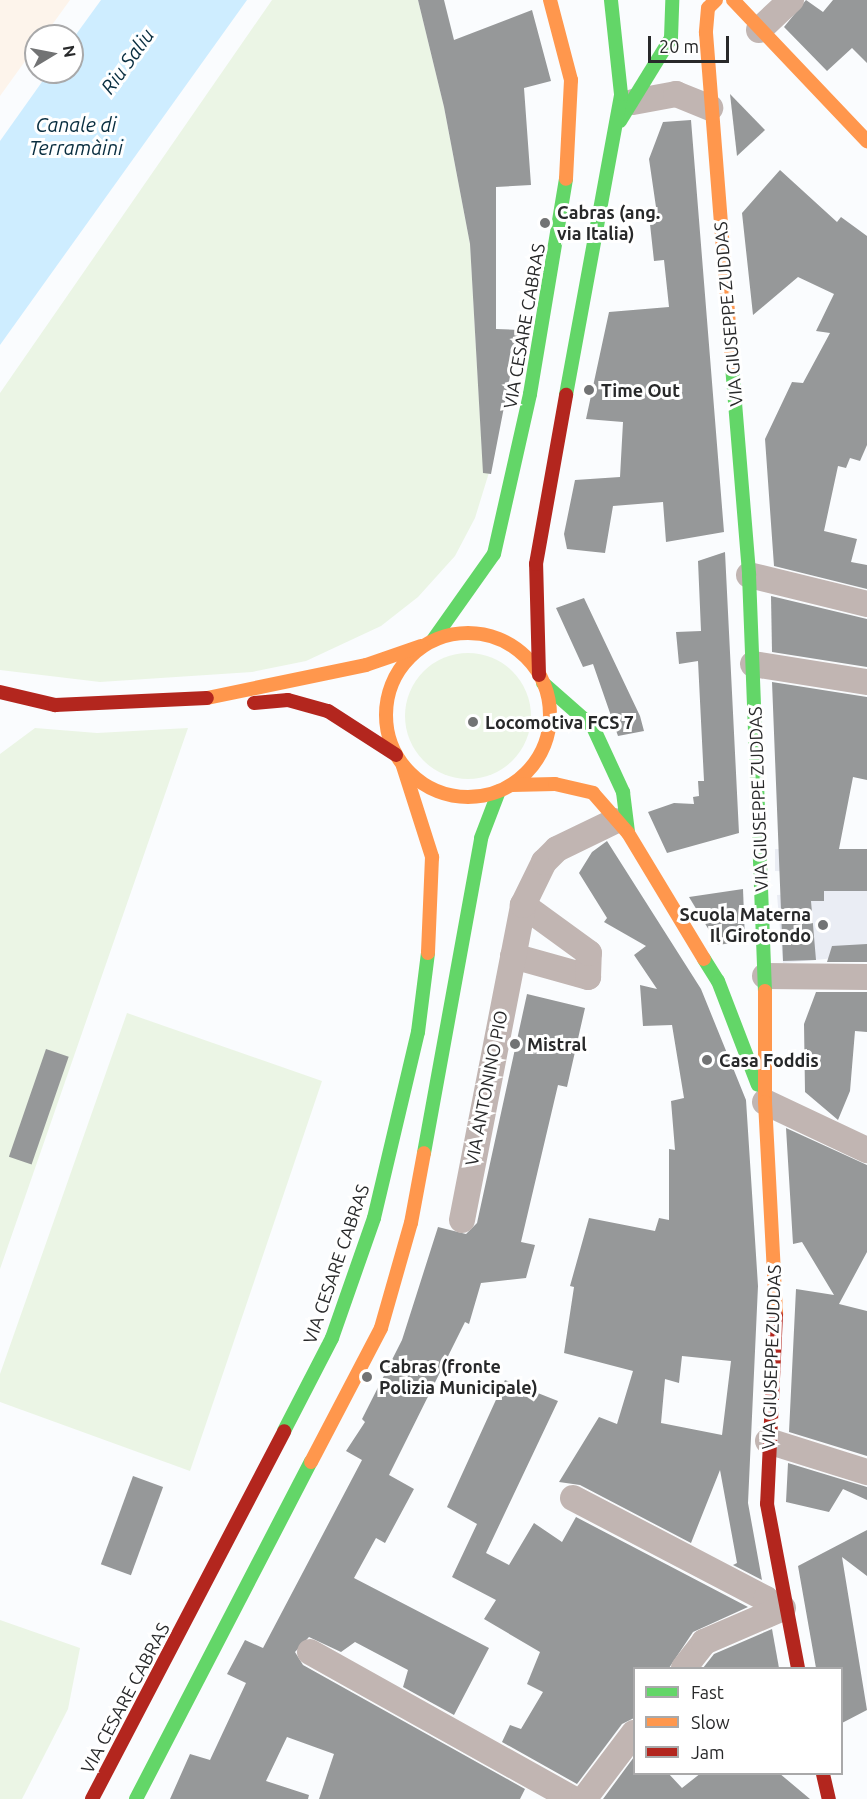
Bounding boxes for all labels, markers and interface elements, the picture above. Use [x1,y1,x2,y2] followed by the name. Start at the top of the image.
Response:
[24,24,84,84] north arrow
[95,24,159,98] water label: Riu Saliu
[651,24,732,62] scale bar
[659,36,699,56] text: 20 m
[60,44,80,59] text: N
[29,113,123,160] water label: Canale di Terramàini
[557,202,660,244] place label: Cabras (ang. via Italia)
[538,216,552,230] marker: Cabras (ang. via Italia)
[709,221,747,407] street label: VIA GIUSEPPE ZUDDAS
[499,242,549,410] street label: VIA CESARE CABRAS
[601,379,680,401] place label: Time Out
[582,383,596,397] marker: Time Out
[744,706,772,892] street label: VIA GIUSEPPE ZUDDAS
[485,711,634,733] place label: Locomotiva FCS 7
[466,715,480,729] marker: Locomotiva FCS 7
[680,904,811,946] place label: Scuola Materna Il Girotondo
[816,918,830,932] marker: Scuola Materna Il Girotondo
[460,1008,512,1168] street label: VIA ANTONINO PIO
[527,1033,587,1055] place label: Mistral
[508,1037,522,1051] marker: Mistral
[719,1049,819,1071] place label: Casa Foddis
[700,1053,714,1067] marker: Casa Foddis
[299,1181,373,1347] street label: VIA CESARE CABRAS
[757,1264,785,1450] street label: VIA GIUSEPPE ZUDDAS
[379,1356,538,1398] place label: Cabras (fronte Polizia Municipale)
[360,1370,374,1384] marker: Cabras (fronte Polizia Municipale)
[76,1619,174,1777] street label: VIA CESARE CABRAS
[633,1667,843,1775] legend
[691,1682,724,1702] text: Fast
[691,1712,730,1732] text: Slow
[691,1742,725,1762] text: Jam

